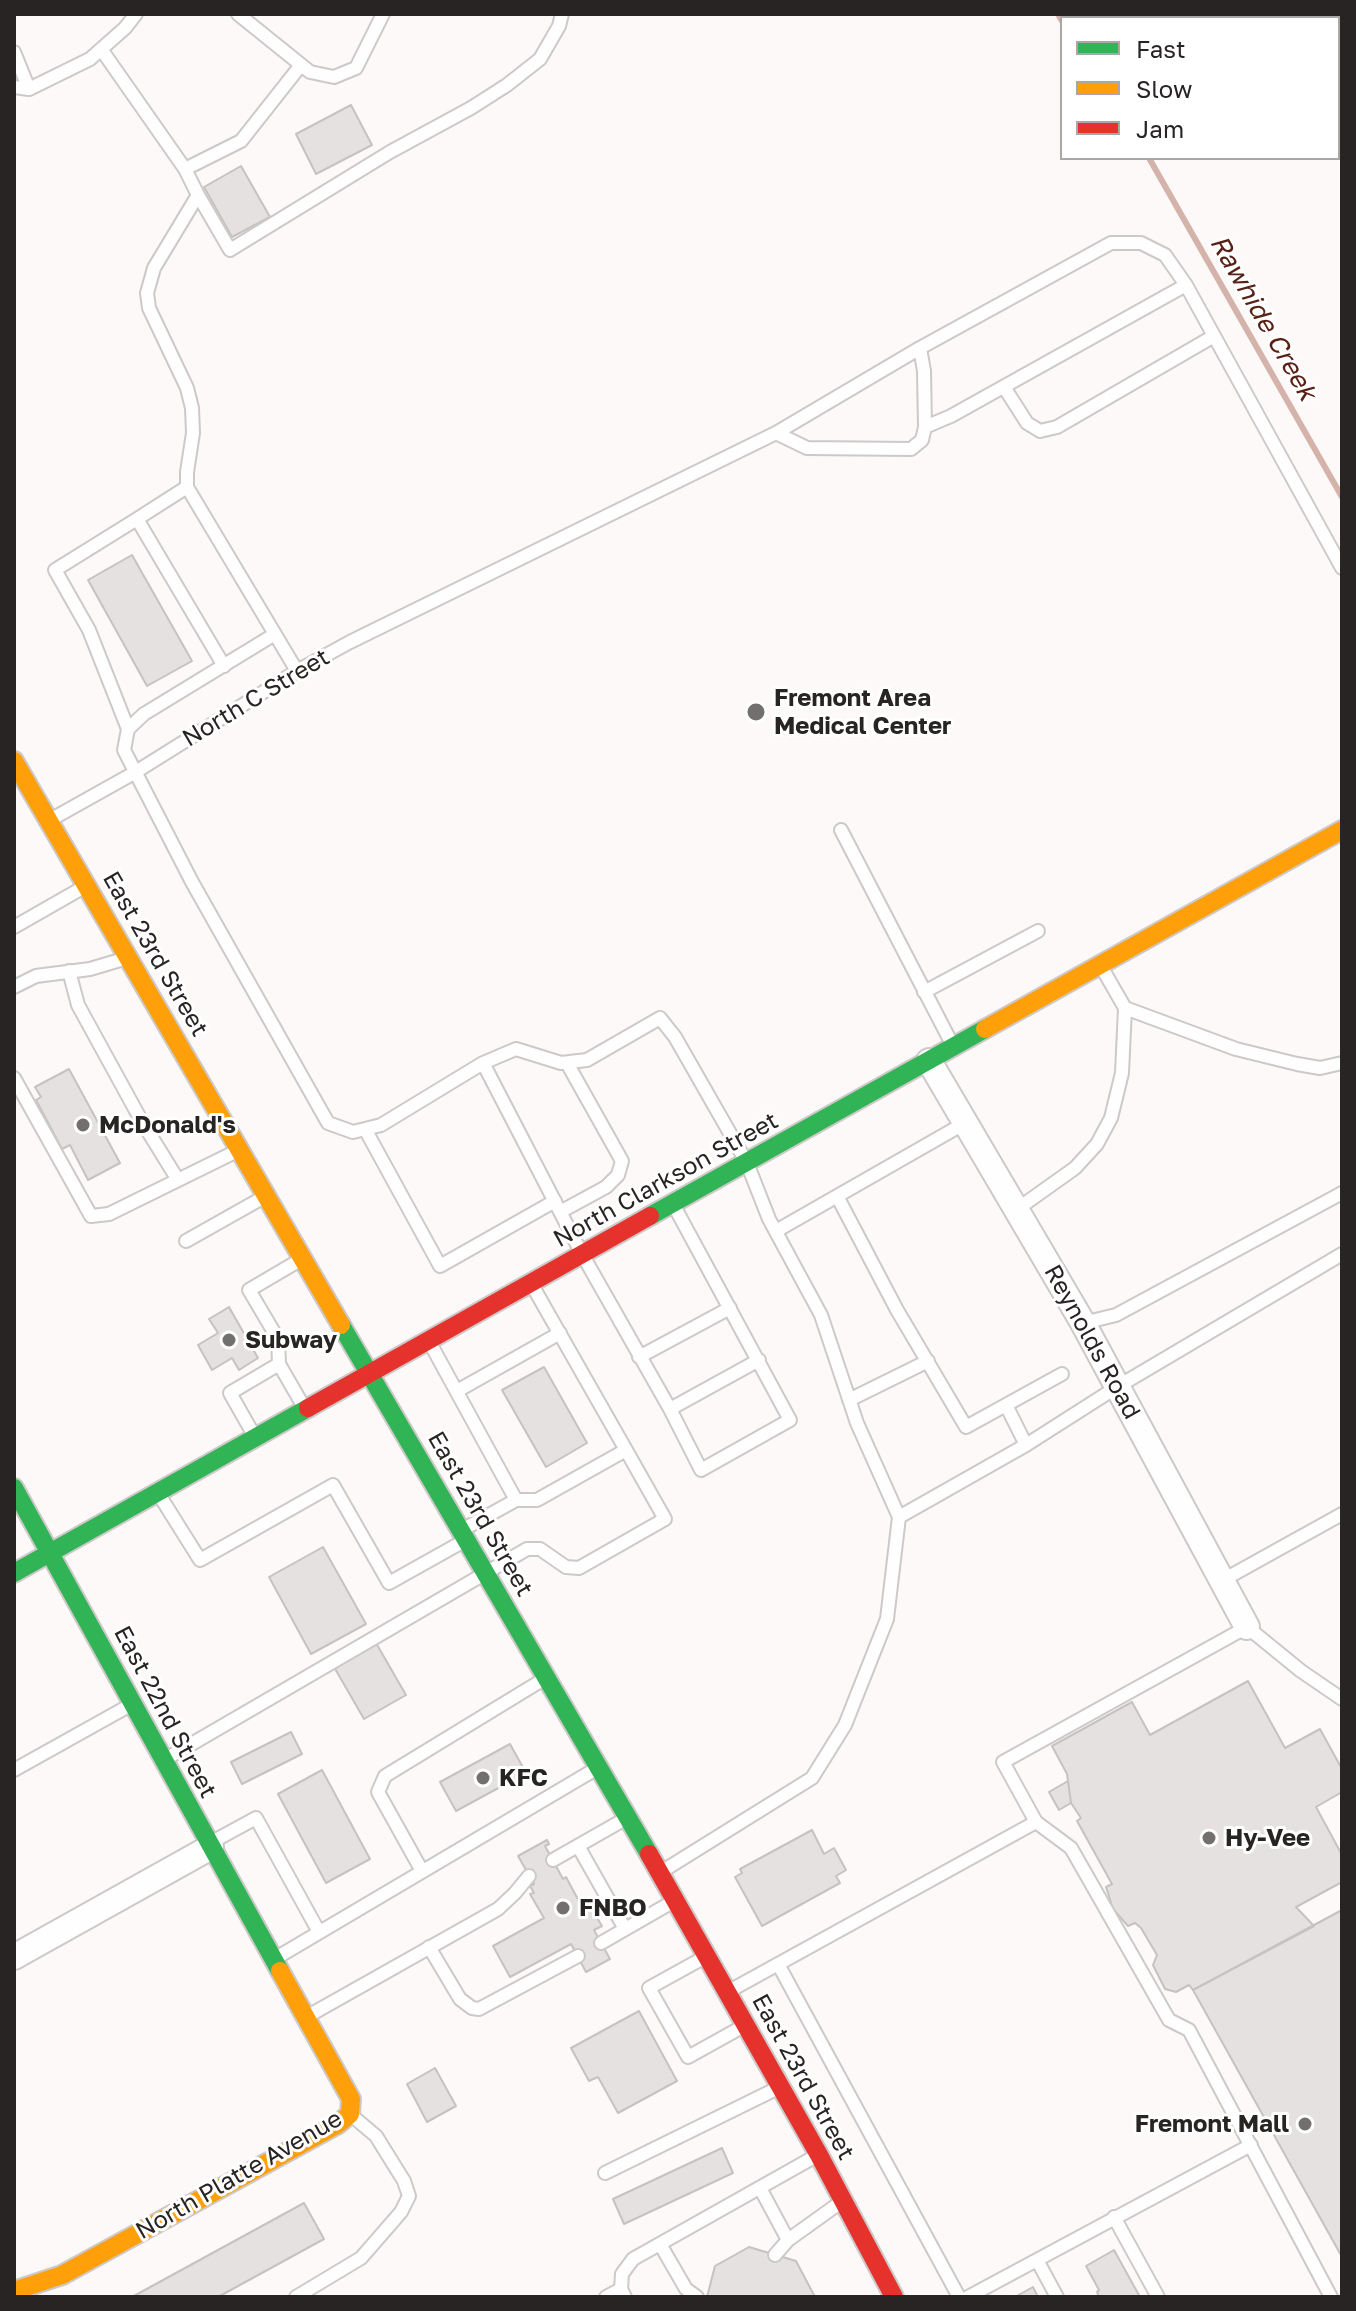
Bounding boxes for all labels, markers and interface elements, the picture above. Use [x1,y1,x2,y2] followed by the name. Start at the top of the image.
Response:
[1060,16,1340,160] legend
[1136,34,1186,63] text: Fast
[1136,74,1192,103] text: Slow
[1136,114,1184,143] text: Jam
[1203,230,1323,406] water label: Rawhide Creek
[177,643,335,753] street label: North C Street
[774,684,951,740] place label: Fremont Area Medical Center
[745,701,767,723] marker: Fremont Area Medical Center
[96,867,214,1041] street label: East 23rd Street
[549,1106,783,1254] street label: North Clarkson Street
[99,1111,236,1139] place label: McDonald's
[74,1116,92,1134] marker: McDonald's
[1038,1260,1146,1424] street label: Reynolds Road
[245,1326,337,1354] place label: Subway
[220,1331,238,1349] marker: Subway
[421,1427,539,1601] street label: East 23rd Street
[108,1621,222,1803] street label: East 22nd Street
[499,1764,548,1792] place label: KFC
[474,1769,492,1787] marker: KFC
[1225,1824,1310,1852] place label: Hy-Vee
[1200,1829,1218,1847] marker: Hy-Vee
[579,1894,647,1922] place label: FNBO
[554,1899,572,1917] marker: FNBO
[746,1989,860,2165] street label: East 23rd Street
[131,2104,347,2246] street label: North Platte Avenue
[1135,2110,1289,2138] place label: Fremont Mall
[1296,2115,1314,2133] marker: Fremont Mall

